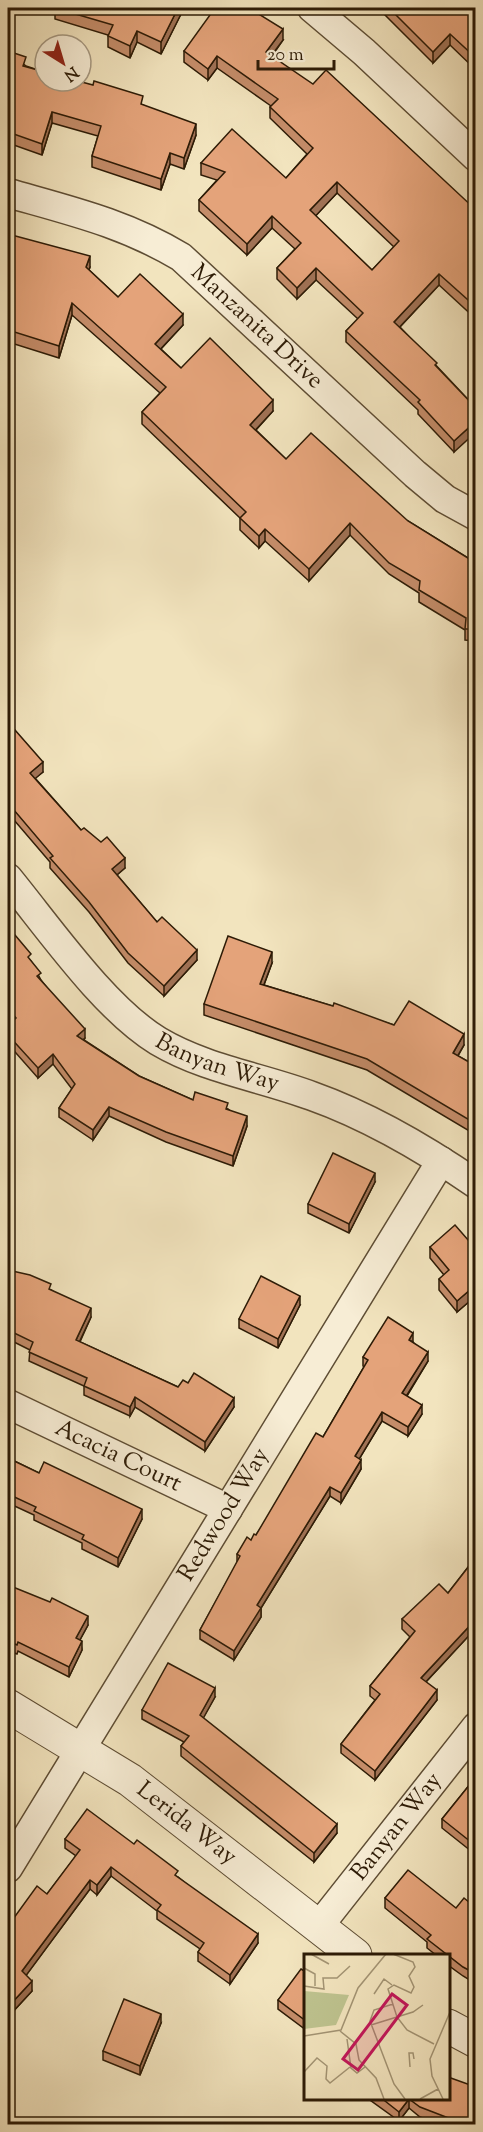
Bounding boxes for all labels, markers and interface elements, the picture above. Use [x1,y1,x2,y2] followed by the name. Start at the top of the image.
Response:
[33,33,93,93] north arrow
[258,33,334,71] scale bar
[267,43,304,69] text: 20 m
[58,60,83,86] text: N
[182,257,331,397] street label: Manzanita Drive
[148,1026,283,1101] street label: Banyan Way
[49,1412,187,1501] street label: Acacia Court
[170,1442,278,1588] street label: Redwood Way
[343,1765,451,1889] street label: Banyan Way
[129,1774,244,1874] street label: Lerida Way
[304,1954,450,2099] inset map

